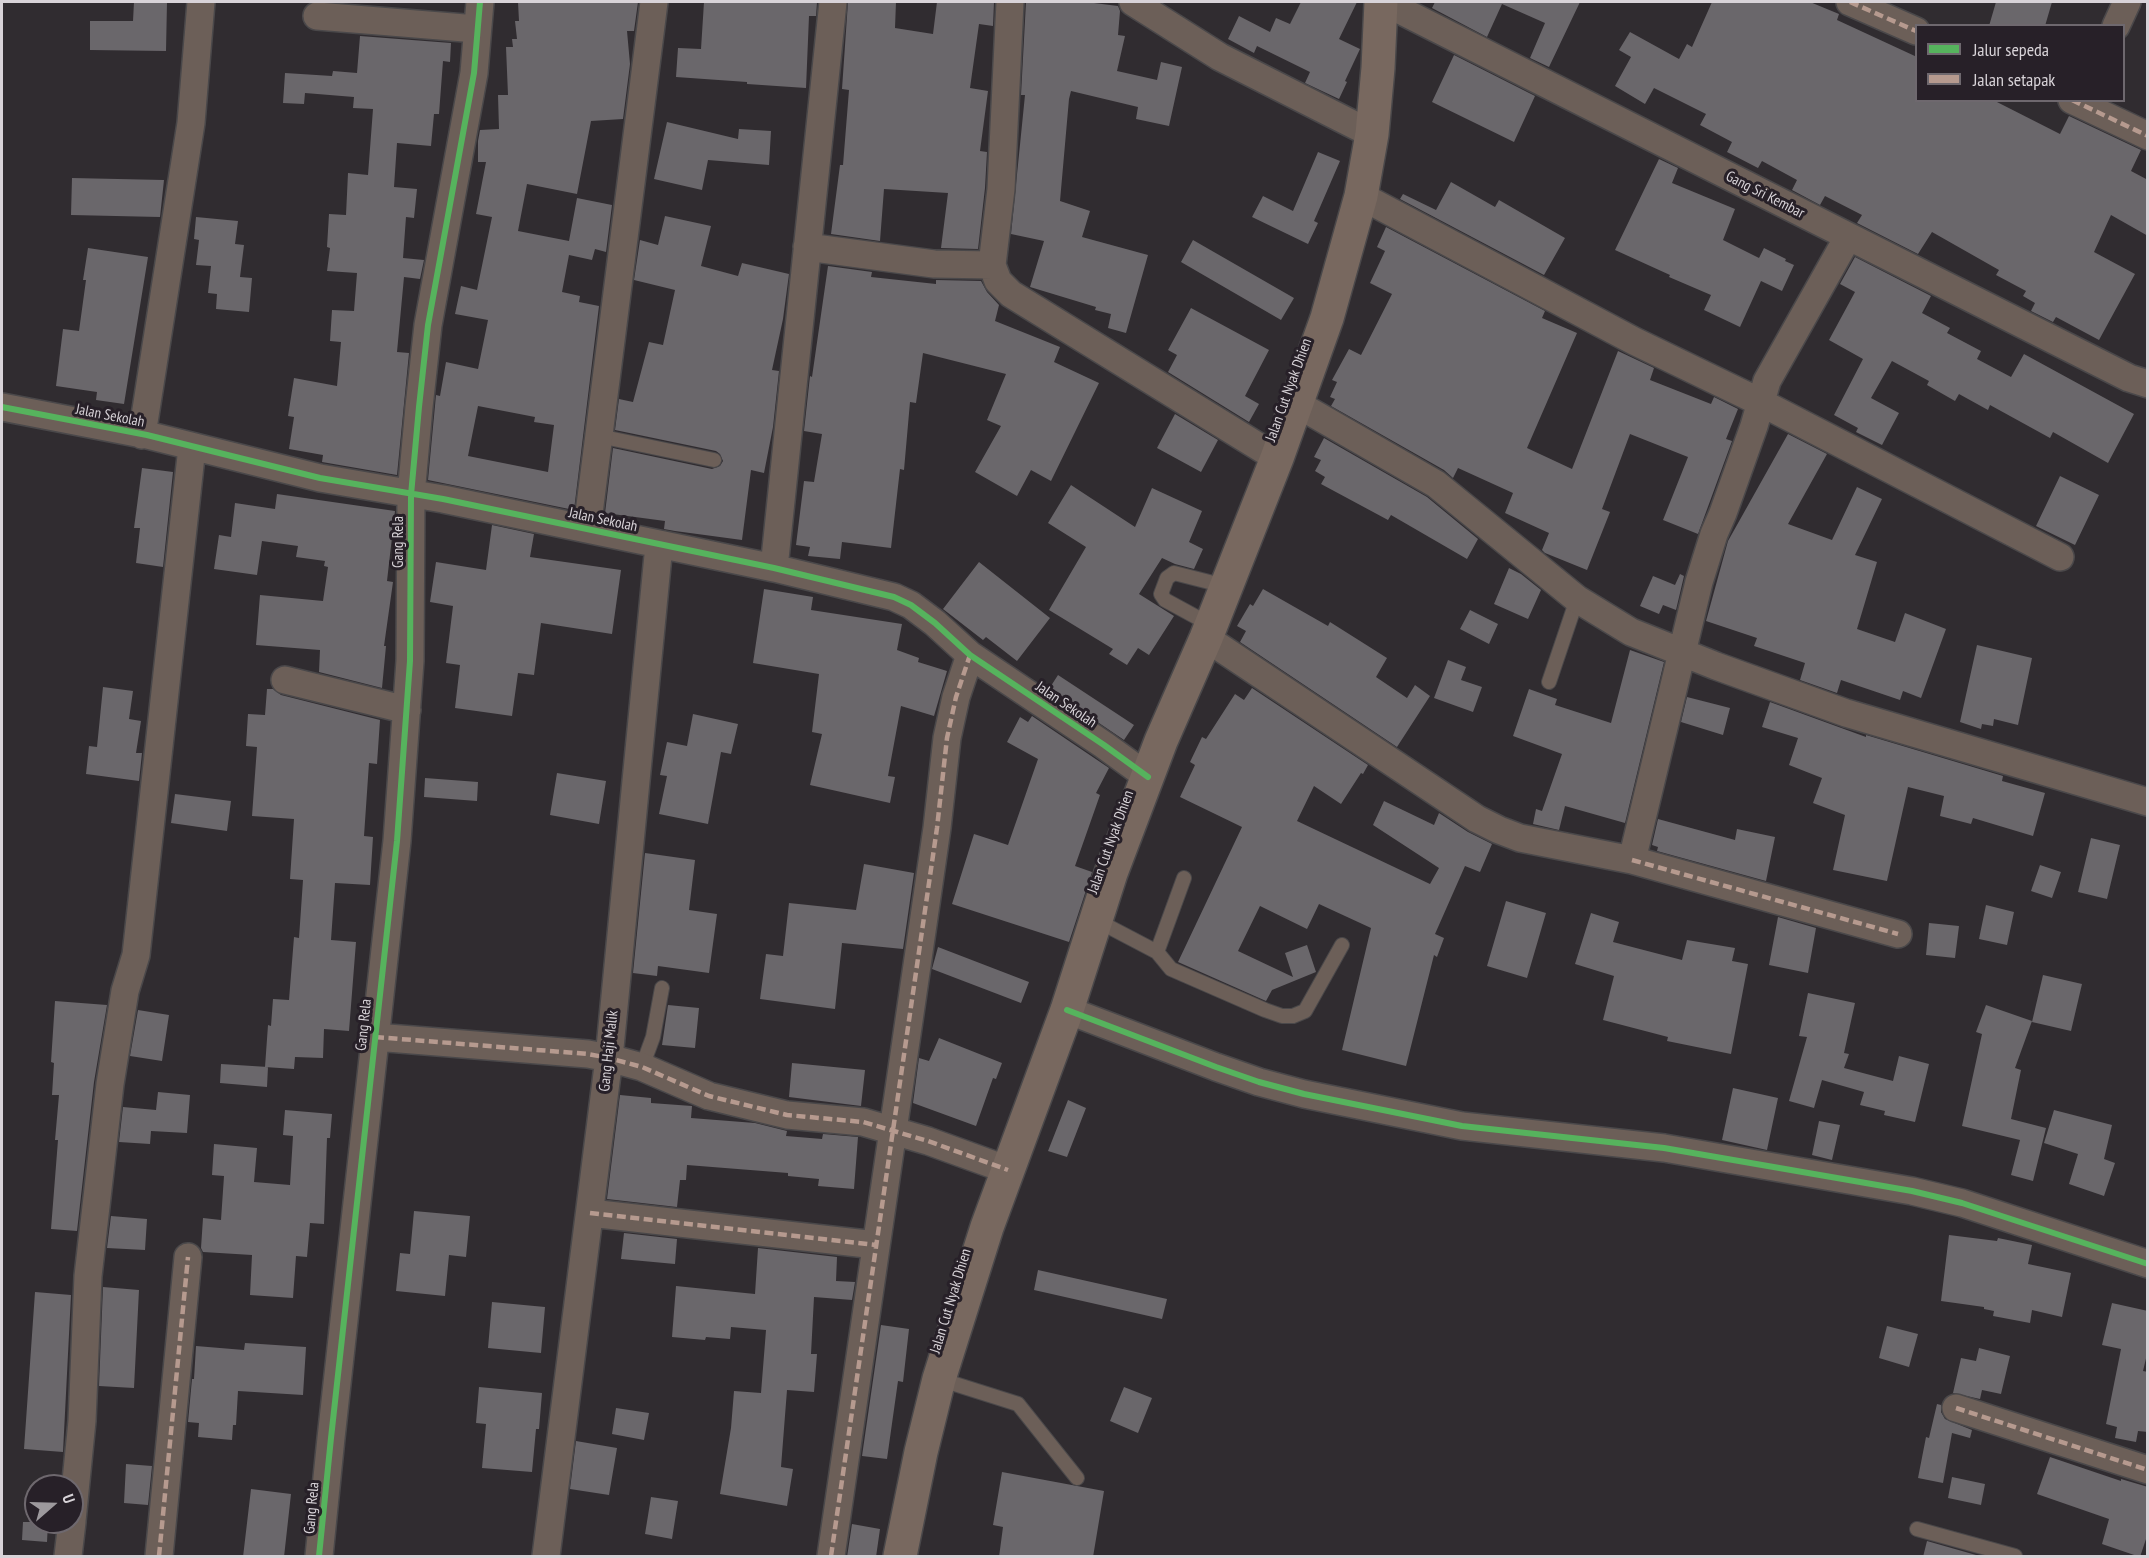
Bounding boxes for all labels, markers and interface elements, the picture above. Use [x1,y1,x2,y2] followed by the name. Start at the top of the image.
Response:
[1915,24,2125,102] legend
[1973,38,2049,61] text: Jalur sepeda
[1973,68,2055,91] text: Jalan setapak
[1723,167,1807,223] street label: Gang Sri Kembar
[1262,336,1316,444] street label: Jalan Cut Nyak Dhien
[74,401,146,431] street label: Jalan Sekolah
[567,504,639,536] street label: Jalan Sekolah
[390,516,408,568] street label: Gang Rela
[1032,678,1100,732] street label: Jalan Sekolah
[1084,788,1138,896] street label: Jalan Cut Nyak Dhien
[352,998,376,1052] street label: Gang Rela
[596,1010,622,1092] street label: Gang Haji Malik
[927,1246,975,1356] street label: Jalan Cut Nyak Dhien
[24,1474,84,1534] north arrow
[301,1481,323,1535] street label: Gang Rela
[58,1491,80,1506] text: U

